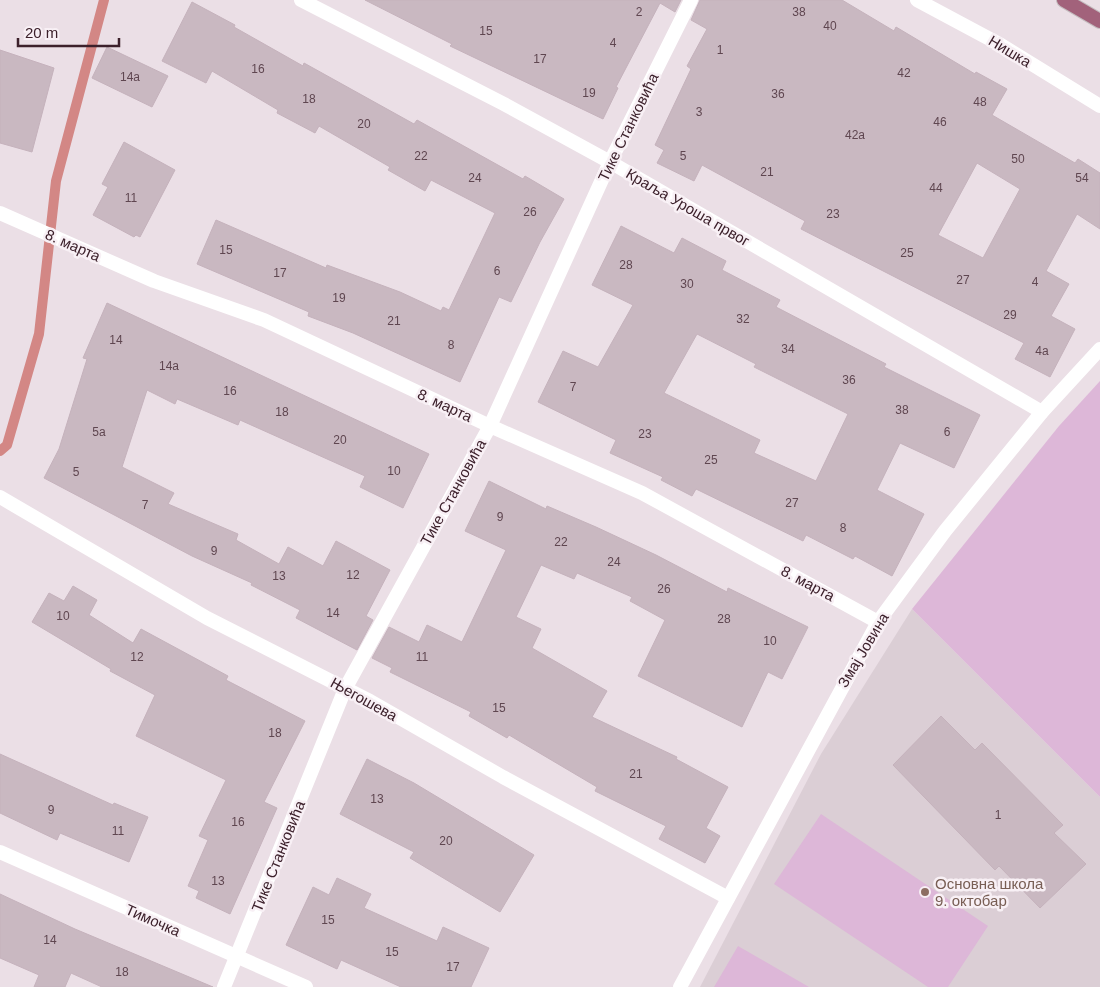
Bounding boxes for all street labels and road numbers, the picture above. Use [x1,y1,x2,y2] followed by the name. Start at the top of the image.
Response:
[986,32,1035,71] street label: Нишка
[594,69,662,184] street label: Тике Станковића
[623,165,753,250] street label: Краља Уроша првог
[43,225,104,265] street label: 8. марта
[415,385,476,425] street label: 8. марта
[417,436,489,548] street label: Тике Станковића
[778,562,838,605] street label: 8. марта
[834,609,892,690] street label: Змај Јовина
[328,674,401,725] street label: Његошева
[248,797,308,914] street label: Тике Станковића
[123,900,184,940] street label: Тимочка

